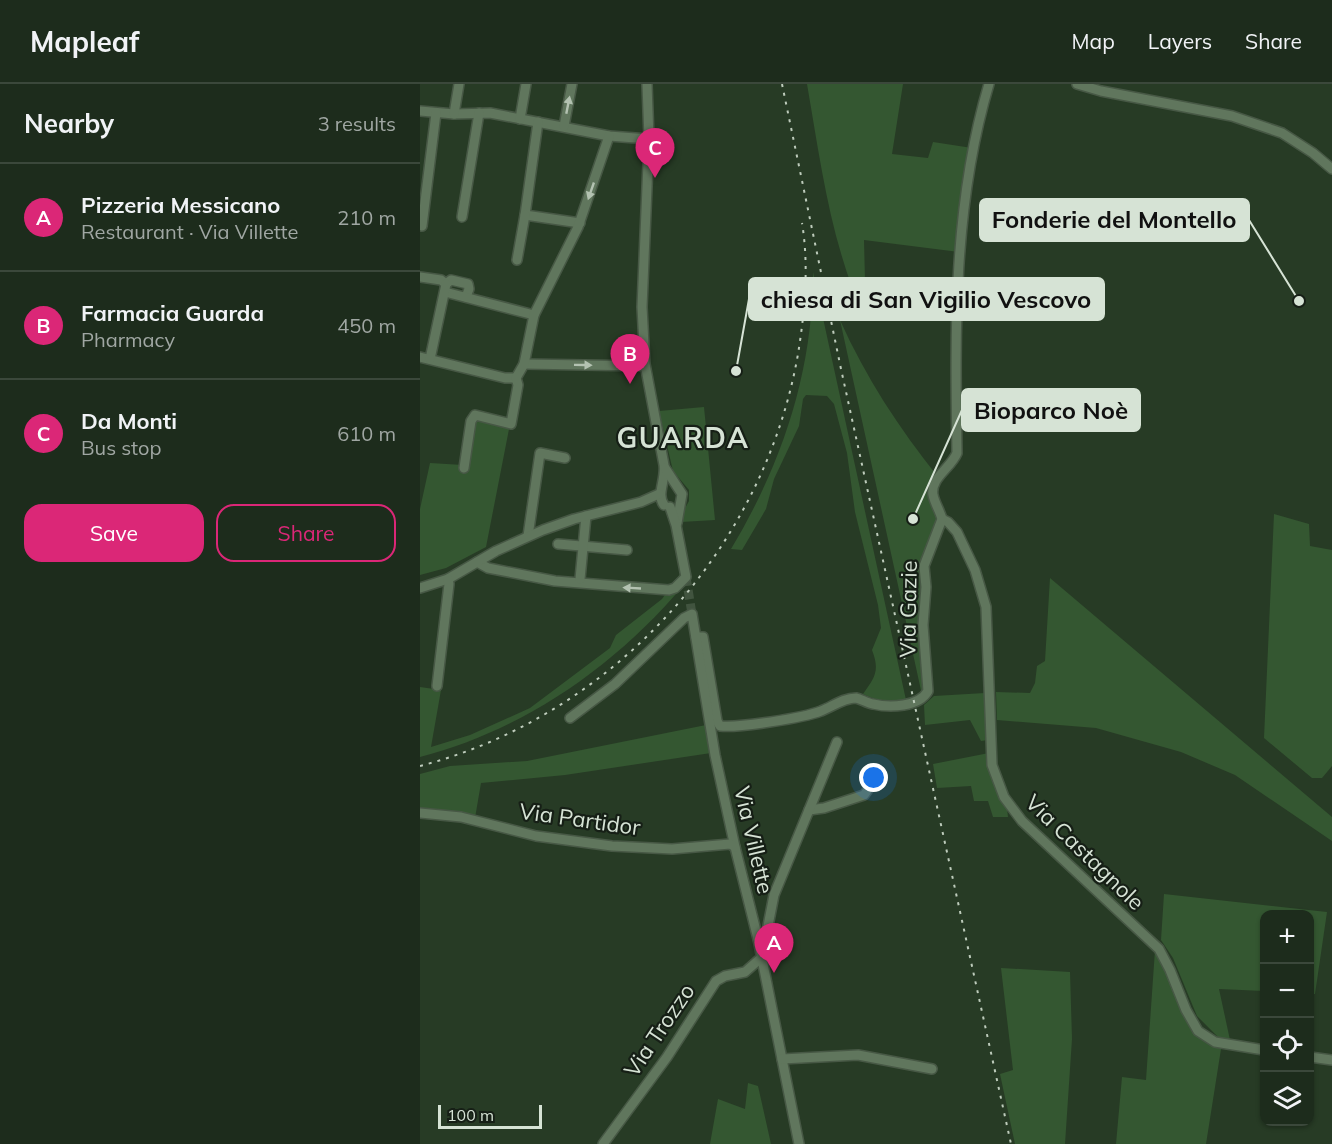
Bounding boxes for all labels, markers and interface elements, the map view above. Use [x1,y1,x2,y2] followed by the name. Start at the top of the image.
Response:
[30,24,139,59] text: Mapleaf
[1072,28,1115,54] text: Map
[1148,28,1212,54] text: Layers
[1245,28,1302,54] text: Share
[564,95,573,114] one-way arrow
[24,107,114,140] text: Nearby
[318,111,396,136] text: 3 results
[636,128,674,178] pin: C
[586,182,596,200] one-way arrow
[81,191,280,219] text: Pizzeria Messicano
[980,199,1249,241] callout: Fonderie del Montello
[992,204,1236,234] text: Fonderie del Montello
[36,205,51,230] text: A
[337,205,396,230] text: 210 m
[81,219,298,244] text: Restaurant · Via Villette
[749,278,1104,320] callout: chiesa di San Vigilio Vescovo
[761,284,1091,314] text: chiesa di San Vigilio Vescovo
[81,299,264,327] text: Farmacia Guarda
[37,313,50,338] text: B
[337,313,396,338] text: 450 m
[81,327,175,352] text: Pharmacy
[610,334,650,384] pin: B
[573,361,592,370] one-way arrow
[962,389,1140,431] callout: Bioparco Noè
[974,395,1128,425] text: Bioparco Noè
[81,407,177,435] text: Da Monti
[617,420,749,455] district label: GUARDA
[37,421,50,446] text: C
[337,421,396,446] text: 610 m
[81,435,161,460] text: Bus stop
[24,504,204,562] button: Save
[216,504,396,562] button: Share
[893,560,923,658] street label: Via Gazie
[623,583,642,592] one-way arrow
[859,763,888,792] your location
[728,783,780,897] street label: Via Villette
[1020,788,1150,916] street label: Via Castagnole
[518,797,642,841] street label: Via Partidor
[1260,910,1314,1126] map controls
[1260,910,1314,964] button: +
[754,924,794,973] pin: A
[1260,964,1314,1018] button: −
[618,978,700,1082] street label: Via Trozzo
[1260,1018,1314,1072] button: locate
[1260,1072,1314,1126] button: layers
[438,1102,542,1130] scale bar
[447,1105,494,1125] text: 100 m

